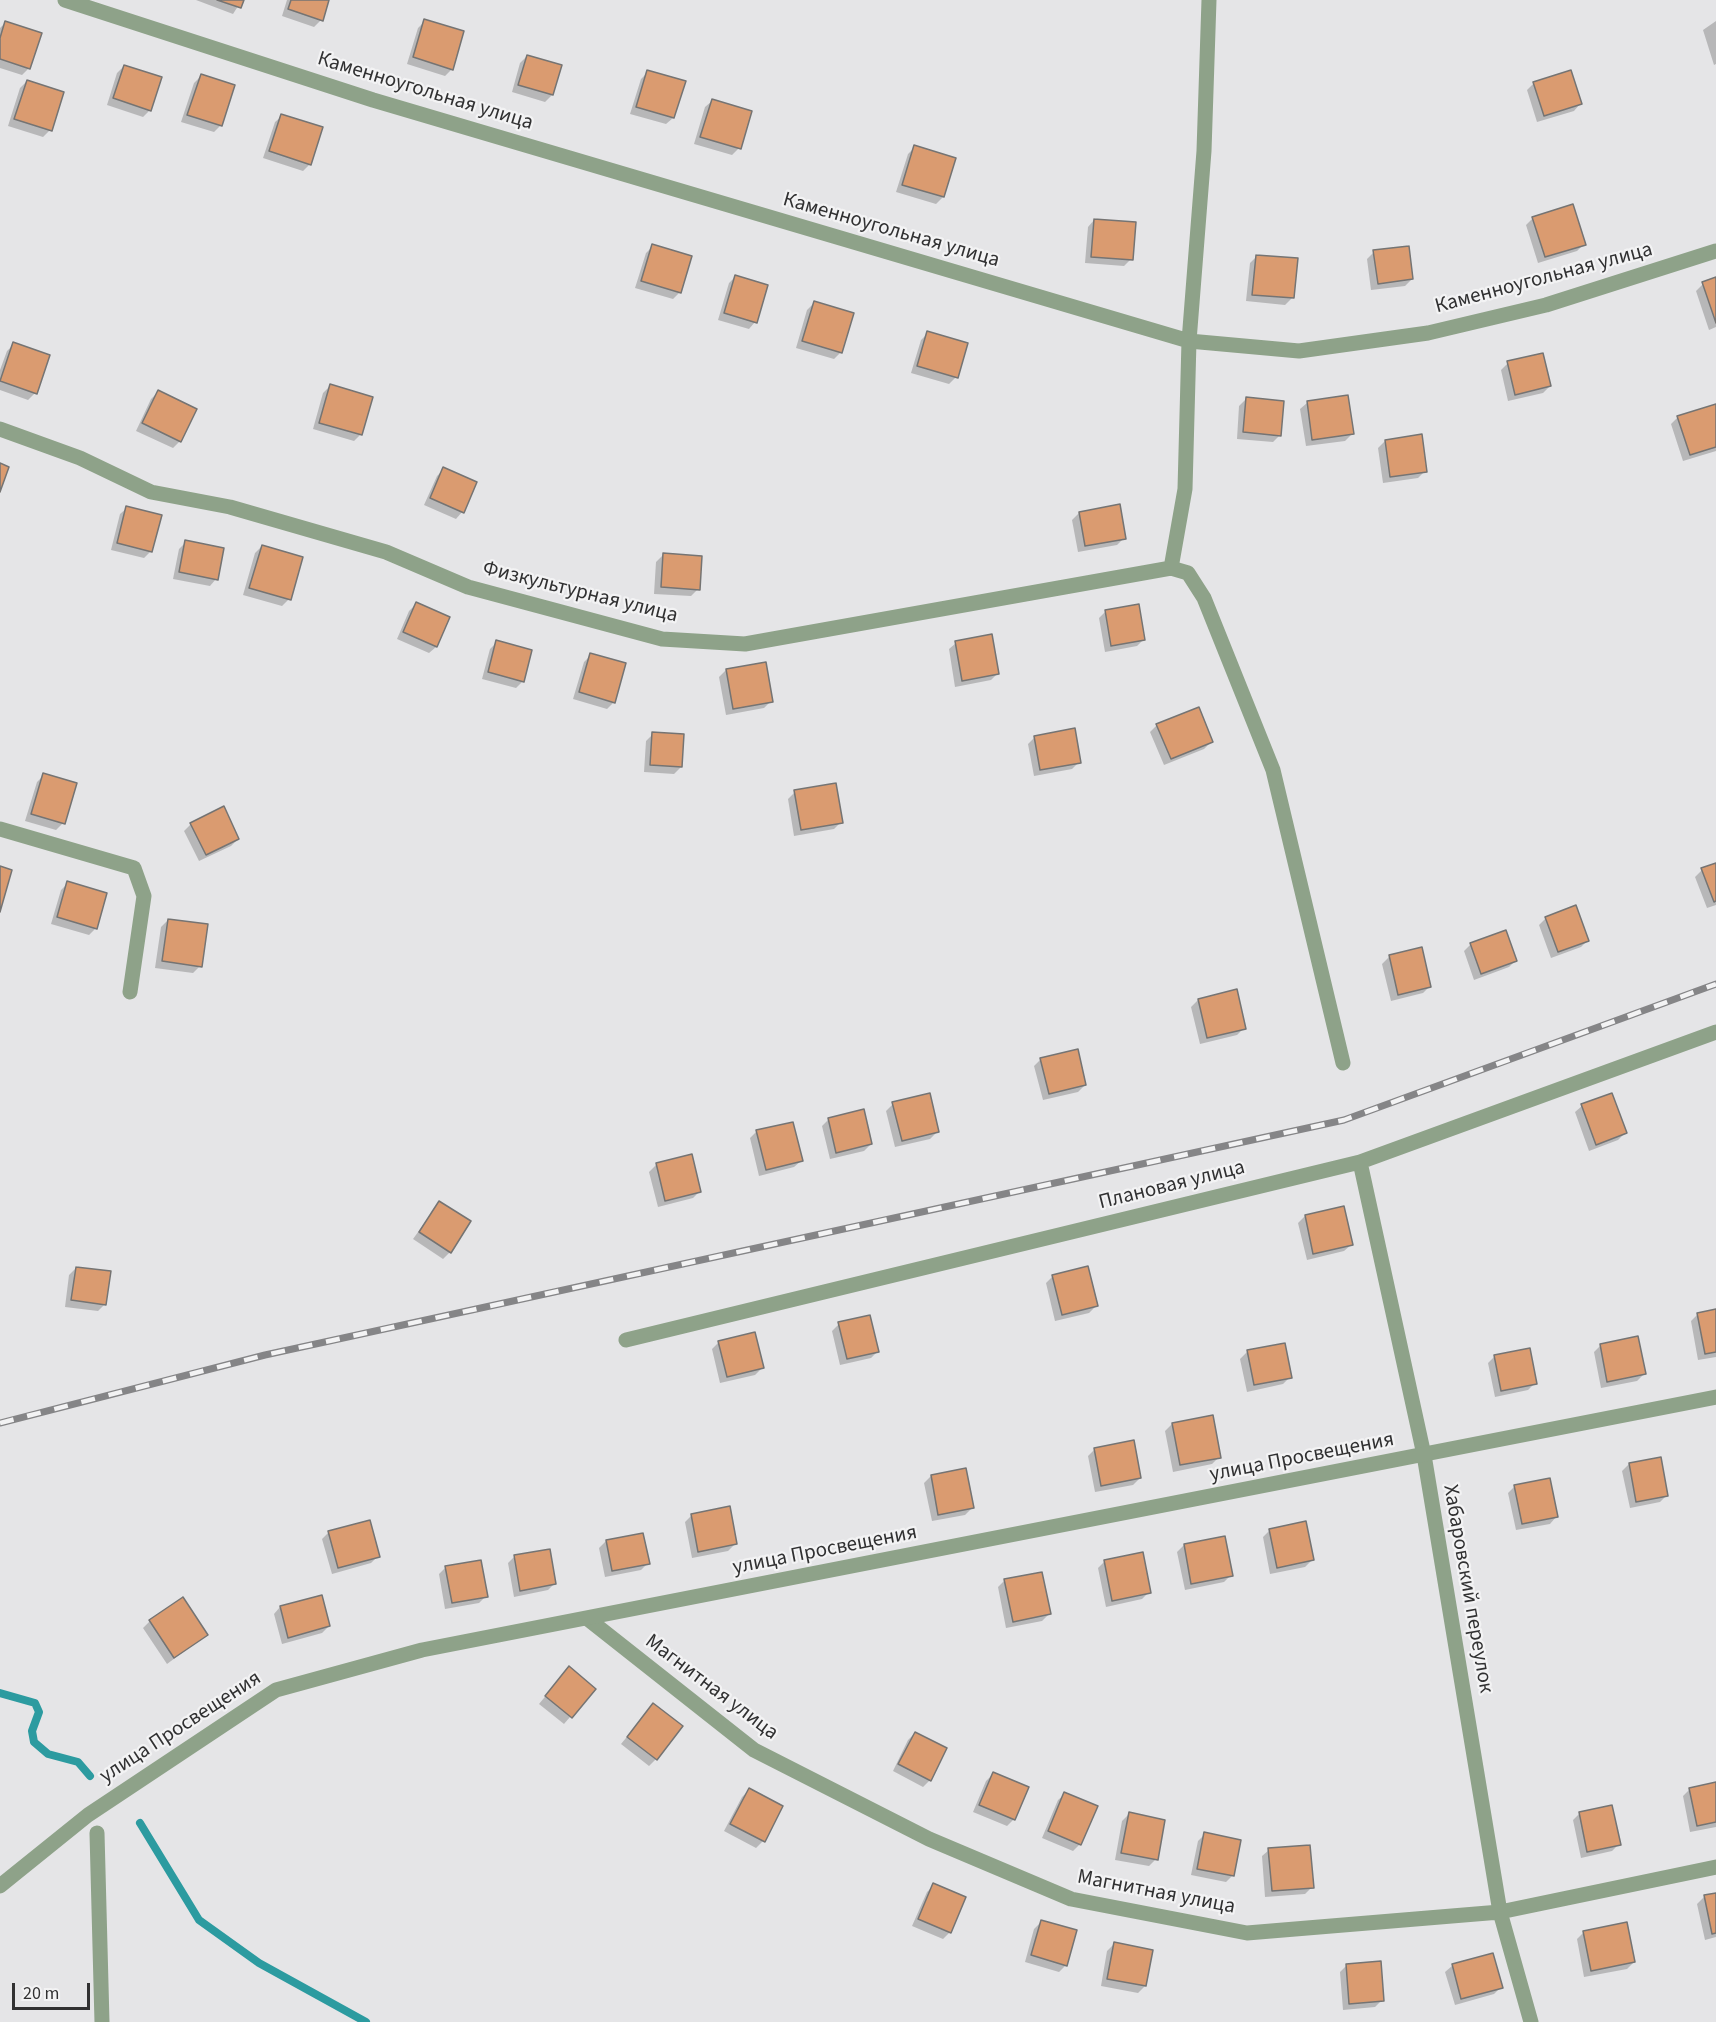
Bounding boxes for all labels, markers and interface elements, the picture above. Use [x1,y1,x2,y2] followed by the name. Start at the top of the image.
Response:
[314,47,536,137] street label: Каменноугольная улица
[780,188,1002,274] street label: Каменноугольная улица
[1432,238,1656,320] street label: Каменноугольная улица
[480,557,680,629] street label: Физкультурная улица
[1096,1156,1248,1216] street label: Плановая улица
[1208,1428,1396,1488] street label: улица Просвещения
[1436,1483,1498,1695] street label: Хабаровский переулок
[731,1521,919,1581] street label: улица Просвещения
[639,1630,783,1746] street label: Магнитная улица
[96,1666,266,1790] street label: улица Просвещения
[1075,1865,1237,1921] street label: Магнитная улица
[15,1971,93,2009] scale bar
[23,1981,59,2006] text: 20 m

